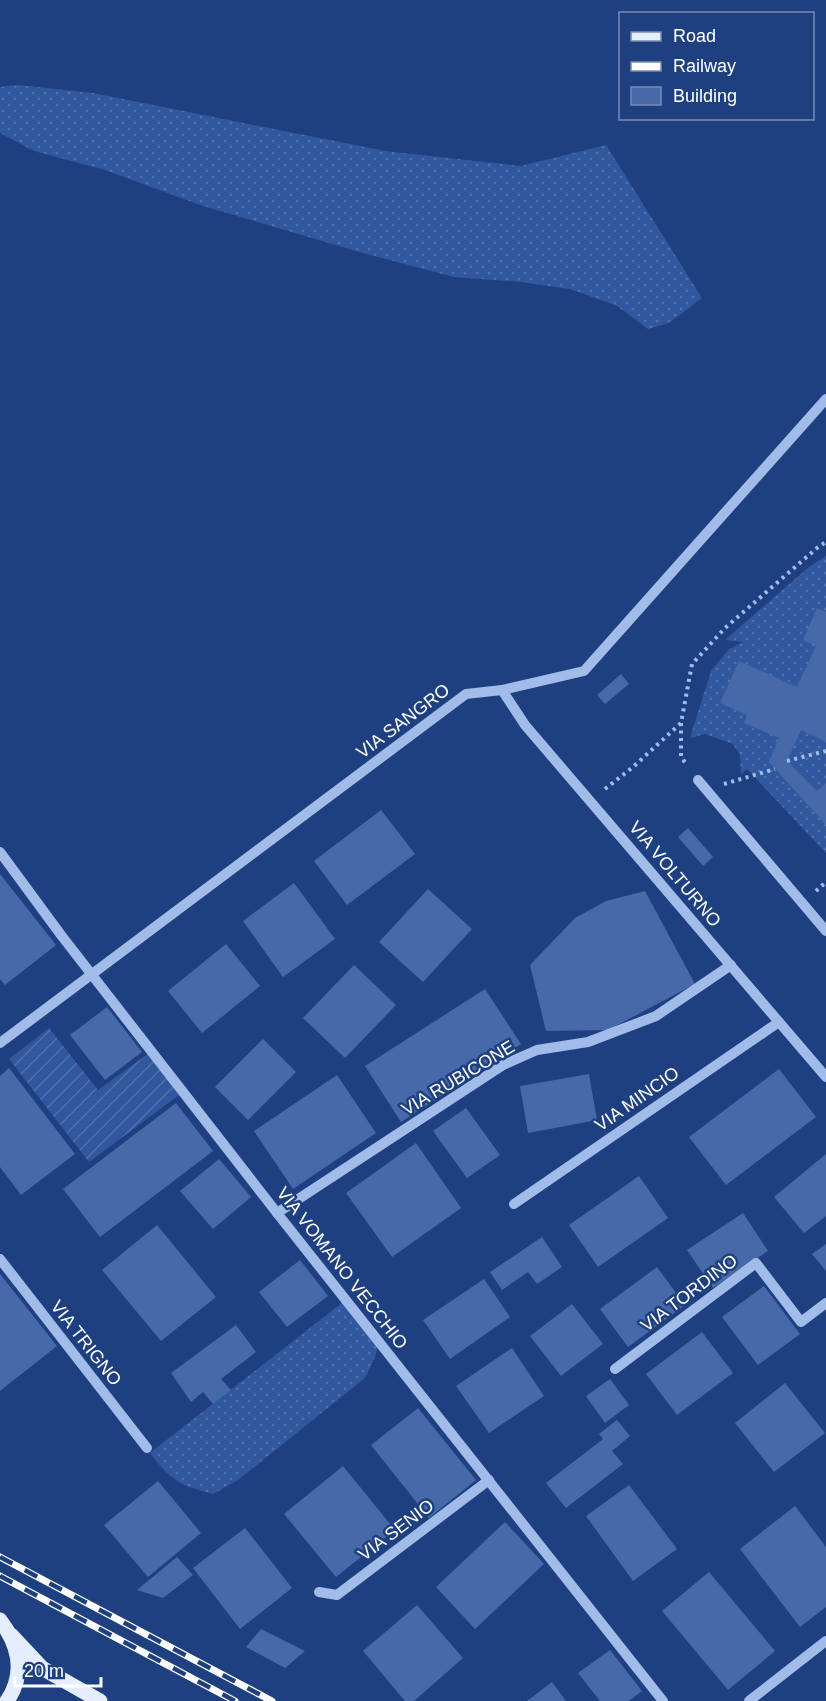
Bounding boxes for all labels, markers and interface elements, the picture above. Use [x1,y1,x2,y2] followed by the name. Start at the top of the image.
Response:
[619,12,814,120] legend
[673,26,716,46] text: Road
[673,56,736,76] text: Railway
[673,86,737,106] text: Building
[353,680,453,762] street label: VIA SANGRO
[625,817,725,931] street label: VIA VOLTURNO
[398,1036,518,1120] street label: VIA RUBICONE
[591,1063,683,1135] street label: VIA MINCIO
[273,1183,411,1353] street label: VIA VOMANO VECCHIO
[637,1250,741,1336] street label: VIA TORDINO
[47,1296,125,1390] street label: VIA TRIGNO
[354,1495,438,1565] street label: VIA SENIO
[15,1650,100,1688] scale bar
[24,1661,64,1681] text: 20 m

